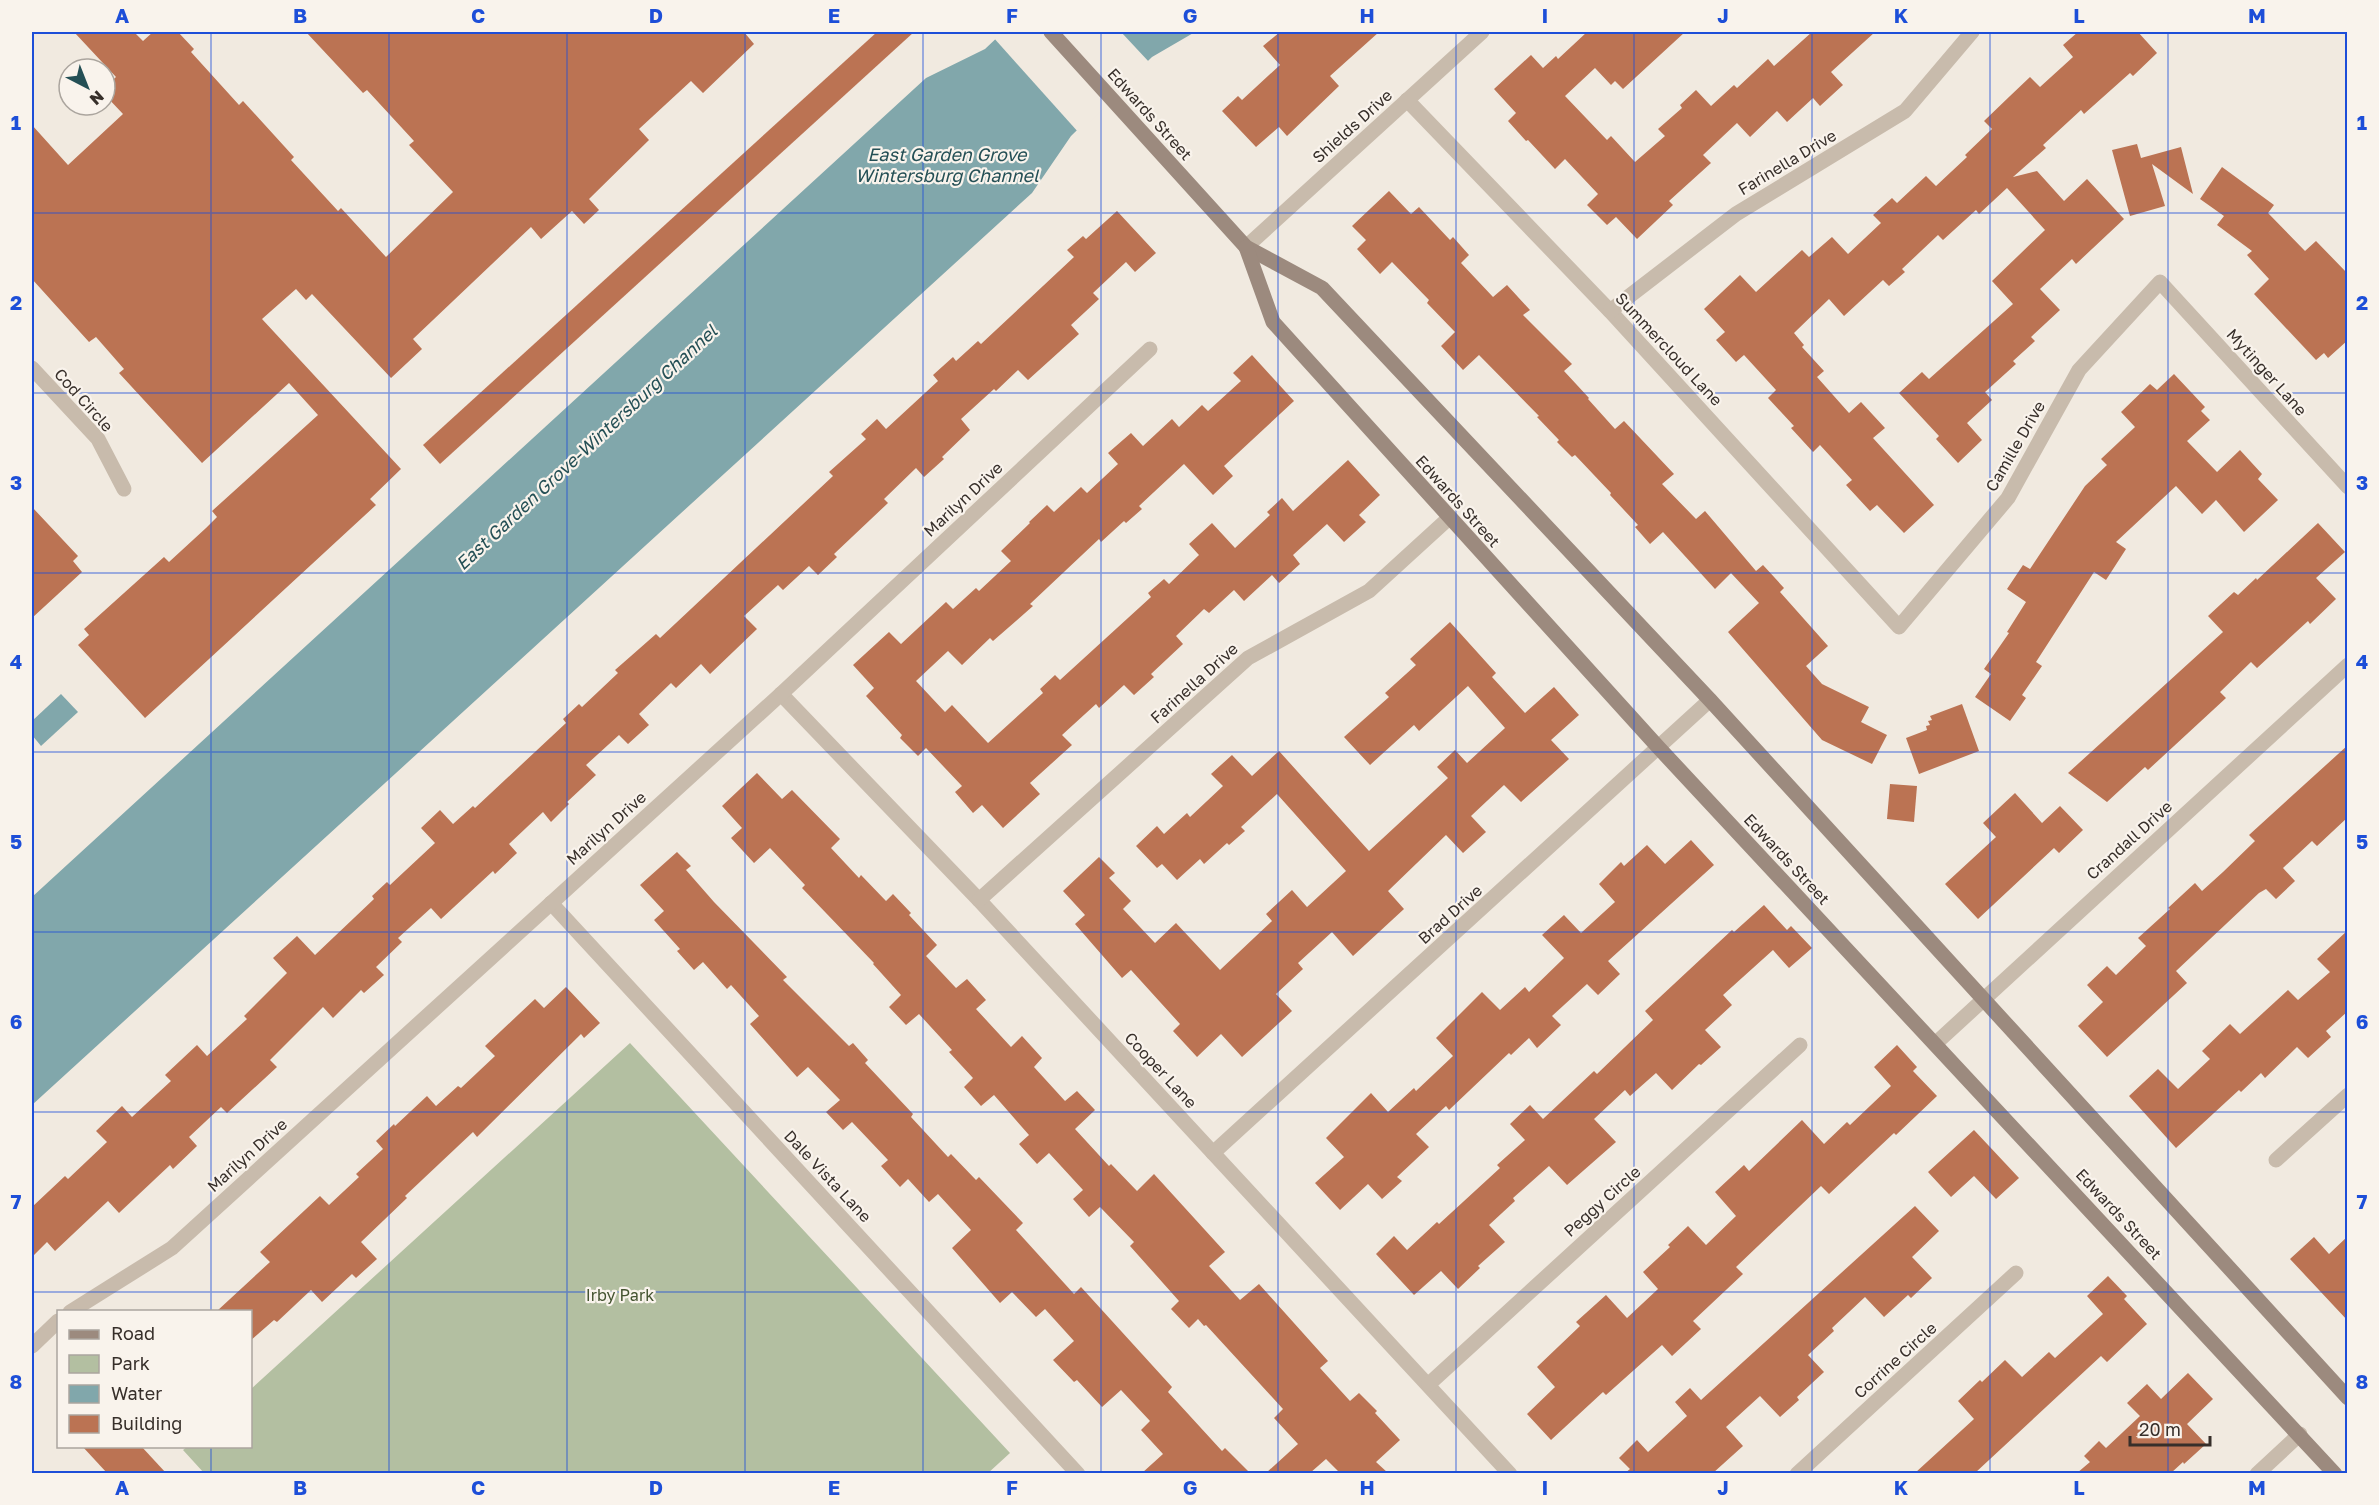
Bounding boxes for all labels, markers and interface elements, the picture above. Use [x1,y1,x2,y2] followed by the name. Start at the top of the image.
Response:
[115,3,129,27] text: A
[293,3,307,27] text: B
[471,3,485,27] text: C
[649,3,663,27] text: D
[828,3,840,27] text: E
[1006,3,1018,27] text: F
[1183,3,1197,27] text: G
[1359,3,1375,27] text: H
[1542,3,1548,27] text: I
[1717,3,1729,27] text: J
[1894,3,1909,27] text: K
[2073,3,2085,27] text: L
[2248,3,2266,27] text: M
[57,57,117,117] north arrow
[1103,64,1197,164] street label: Edwards Street
[1308,85,1396,167] street label: Shields Drive
[86,87,108,110] text: N
[11,110,21,134] text: 1
[2357,110,2367,134] text: 1
[1734,125,1840,199] street label: Farinella Drive
[855,143,1040,186] water label: East Garden Grove Wintersburg Channel
[1611,288,1727,410] street label: Summercloud Lane
[10,290,22,314] text: 2
[2356,290,2368,314] text: 2
[451,319,722,574] water label: East Garden Grove-Wintersburg Channel
[2223,324,2311,420] street label: Mytinger Lane
[50,364,118,436] street label: Cod Circle
[1981,397,2049,495] street label: Camille Drive
[1411,451,1505,551] street label: Edwards Street
[919,457,1007,541] street label: Marilyn Drive
[10,470,22,494] text: 3
[2356,470,2368,494] text: 3
[1146,638,1242,728] street label: Farinella Drive
[10,649,22,673] text: 4
[2356,649,2368,673] text: 4
[562,787,650,869] street label: Marilyn Drive
[2082,796,2176,884] street label: Crandall Drive
[1740,809,1834,909] street label: Edwards Street
[10,829,22,853] text: 5
[2356,829,2368,853] text: 5
[1414,880,1486,948] street label: Brad Drive
[10,1009,22,1033] text: 6
[2356,1009,2368,1033] text: 6
[1121,1028,1201,1112] street label: Cooper Lane
[203,1114,291,1196] street label: Marilyn Drive
[780,1126,876,1226] street label: Dale Vista Lane
[1559,1161,1645,1241] street label: Peggy Circle
[2072,1164,2166,1264] street label: Edwards Street
[11,1189,22,1213] text: 7
[2357,1189,2368,1213] text: 7
[586,1285,654,1305] park label: Irby Park
[57,1310,252,1448] legend
[1849,1318,1941,1402] street label: Corrine Circle
[111,1322,155,1344] text: Road
[111,1352,150,1374] text: Park
[10,1369,22,1393] text: 8
[2356,1369,2368,1393] text: 8
[111,1382,162,1404] text: Water
[2130,1409,2210,1447] scale bar
[111,1412,182,1434] text: Building
[2139,1418,2181,1440] text: 20 m
[115,1475,129,1499] text: A
[293,1475,307,1499] text: B
[471,1475,485,1499] text: C
[649,1475,663,1499] text: D
[828,1475,840,1499] text: E
[1006,1475,1018,1499] text: F
[1183,1475,1197,1499] text: G
[1359,1475,1375,1499] text: H
[1542,1475,1548,1499] text: I
[1717,1475,1729,1499] text: J
[1894,1475,1909,1499] text: K
[2073,1475,2085,1499] text: L
[2248,1475,2266,1499] text: M

